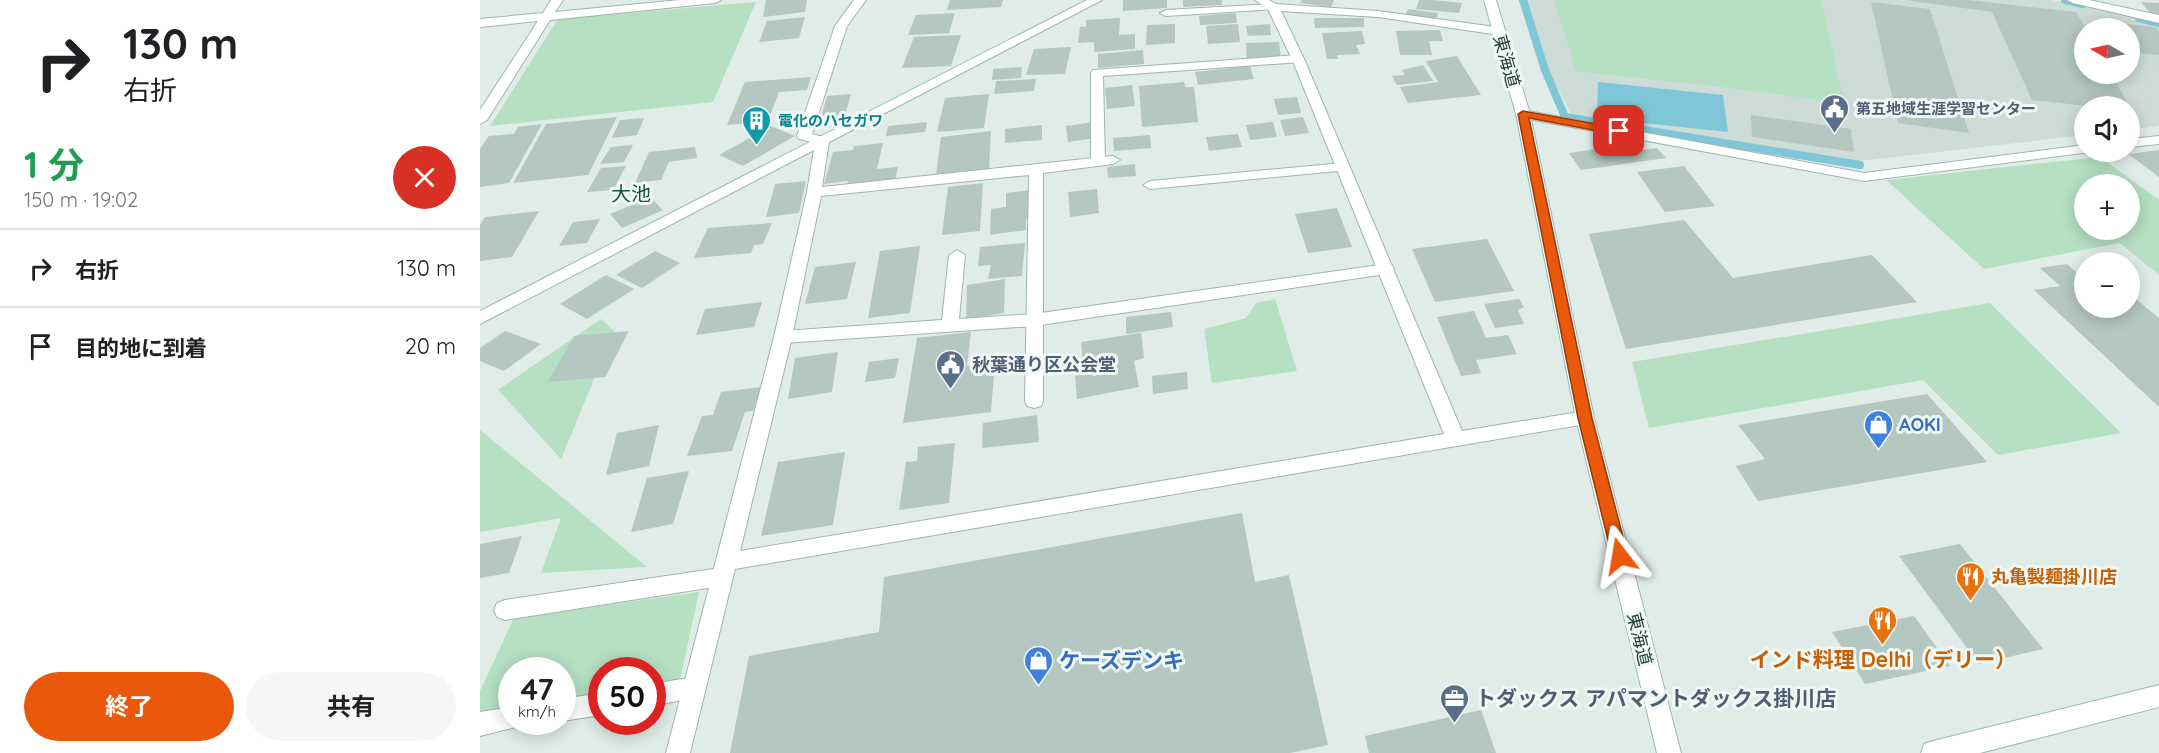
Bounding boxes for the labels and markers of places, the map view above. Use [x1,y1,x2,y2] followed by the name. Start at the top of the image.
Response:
[1819,92,1851,134] public building icon: 第五地域生涯学習センター
[1856,99,2036,118] place label: 第五地域生涯学習センター
[741,104,773,146] building icon: 電化のハセガワ
[1593,105,1644,156] pin
[778,111,883,130] place label: 電化のハセガワ
[935,348,967,390] public building icon: 秋葉通り区公会堂
[972,353,1116,376] place label: 秋葉通り区公会堂
[1862,408,1894,450] shop icon: AOKI
[1899,413,1941,436] place label: AOKI
[1954,560,1986,602] restaurant icon: 丸亀製麺掛川店
[1991,565,2117,588] place label: 丸亀製麺掛川店
[1867,604,1899,646] restaurant icon: インド料理 Delhi（デリー）
[1022,644,1054,686] shop icon: ケーズデンキ
[1750,646,2016,672] place label: インド料理 Delhi（デリー）
[1059,647,1184,673] place label: ケーズデンキ
[1438,682,1470,724] office icon: トダックス アパマントダックス掛川店
[1475,685,1836,711] place label: トダックス アパマントダックス掛川店

